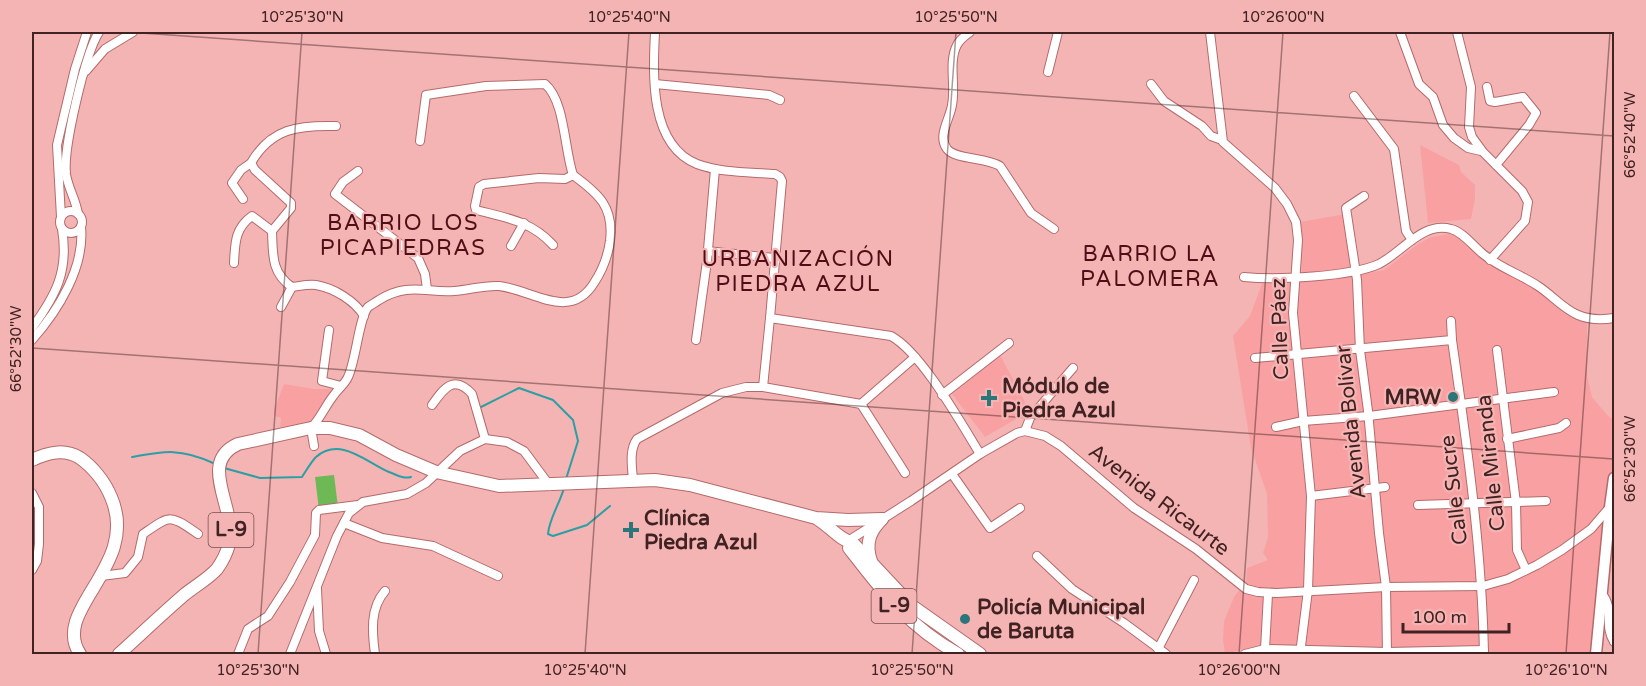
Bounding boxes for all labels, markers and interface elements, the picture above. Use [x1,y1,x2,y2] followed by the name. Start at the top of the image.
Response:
[260,8,344,26] text: 10°25'30"N
[587,8,671,26] text: 10°25'40"N
[914,8,998,26] text: 10°25'50"N
[1241,8,1325,26] text: 10°26'00"N
[1621,92,1639,178] text: 66°52'40"W
[320,210,486,261] district label: BARRIO LOS PICAPIEDRAS
[1080,241,1220,292] district label: BARRIO LA PALOMERA
[701,245,895,297] district label: URBANIZACIÓN PIEDRA AZUL
[1266,278,1294,380] street label: Calle Páez
[7,306,25,392] text: 66°52'30"W
[1330,344,1372,500] street label: Avenida Bolívar
[1002,374,1116,423] place label: Módulo de Piedra Azul
[1385,385,1442,410] place label: MRW
[980,389,998,407] marker: Módulo de Piedra Azul
[1446,390,1460,404] marker: MRW
[1471,393,1511,533] street label: Calle Miranda
[1621,416,1639,502] text: 66°52'30"W
[1435,434,1473,546] street label: Calle Sucre
[1084,439,1234,561] street label: Avenida Ricaurte
[644,506,758,555] place label: Clínica Piedra Azul
[208,513,254,547] road number: L-9
[622,521,640,539] marker: Clínica Piedra Azul
[872,589,916,623] road number: L-9
[977,595,1145,644] place label: Policía Municipal de Baruta
[1403,596,1510,634] scale bar
[1412,606,1467,628] text: 100 m
[958,612,972,626] marker: Policía Municipal de Baruta
[216,661,300,679] text: 10°25'30"N
[543,661,627,679] text: 10°25'40"N
[870,661,954,679] text: 10°25'50"N
[1197,661,1281,679] text: 10°26'00"N
[1524,661,1608,679] text: 10°26'10"N

